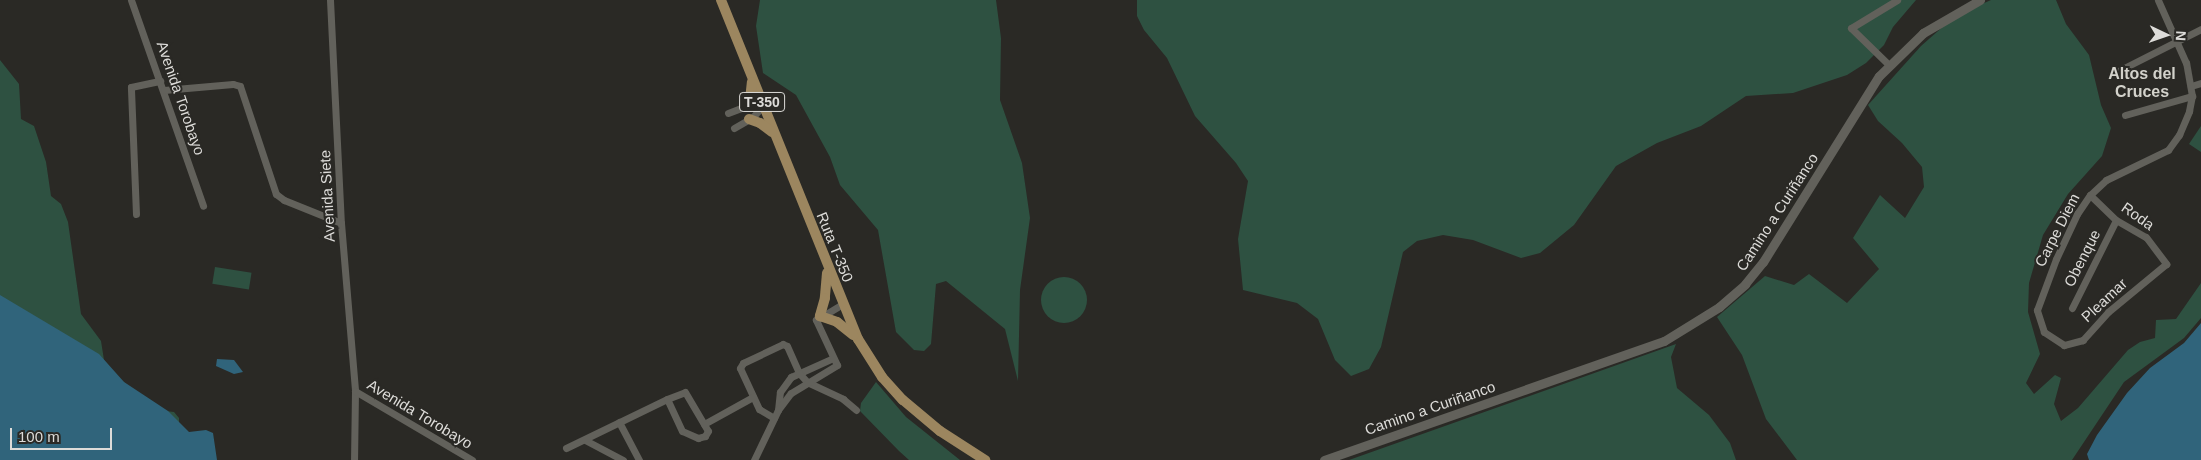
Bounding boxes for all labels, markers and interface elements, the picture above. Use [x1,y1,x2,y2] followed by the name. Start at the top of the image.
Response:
[2141,10,2191,60] north arrow
[2173,30,2189,41] text: N
[153,38,209,158] street label: Avenida Torobayo
[2108,64,2176,102] district label: Altos del Cruces
[738,90,786,114] road number: T-350
[316,149,338,243] street label: Avenida Siete
[1732,150,1822,274] street label: Camino a Curiñanco
[2031,190,2083,270] street label: Carpe Diem
[2118,198,2158,234] street label: Roda
[813,209,857,285] street label: Ruta T-350
[2060,226,2104,290] street label: Obenque
[2077,274,2131,326] street label: Pleamar
[364,375,476,453] street label: Avenida Torobayo
[1362,377,1498,439] street label: Camino a Curiñanco
[12,418,115,450] scale bar
[18,428,60,445] text: 100 m

